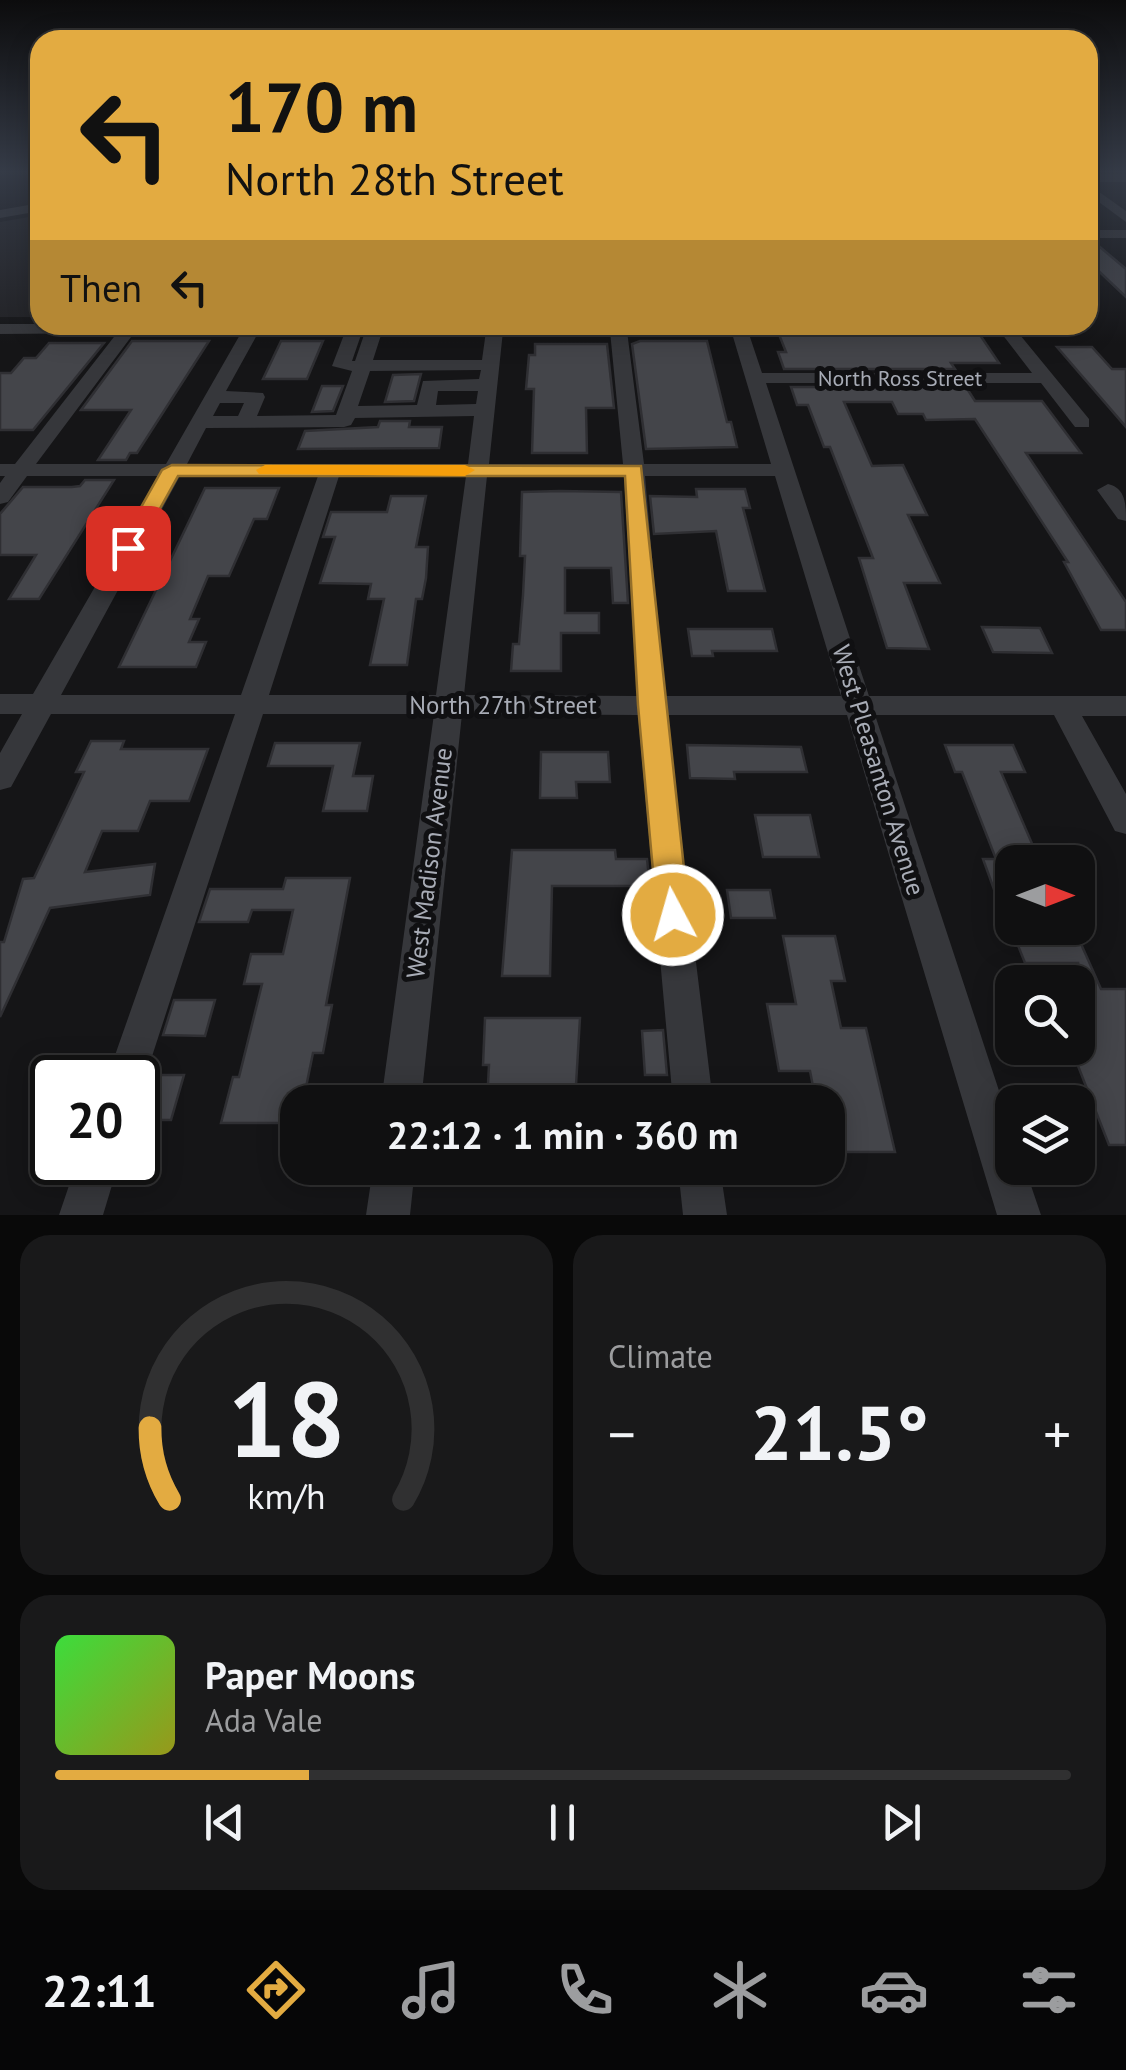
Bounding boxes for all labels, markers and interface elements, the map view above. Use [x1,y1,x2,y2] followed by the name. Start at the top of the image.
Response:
[225,61,418,151] text: 170 m
[60,70,190,200] icon: left
[225,149,564,207] text: North 28th Street
[162,260,217,315] icon: left
[60,263,142,312] text: Then
[818,364,983,392] street label: North Ross Street
[86,506,171,591] pin
[101,521,156,576] icon: arrive
[826,641,932,899] street label: West Pleasanton Avenue
[409,689,597,721] street label: North 27th Street
[399,746,459,980] street label: West Madison Avenue
[995,845,1095,945] north arrow
[995,845,1095,1185] map controls
[621,863,725,967] position arrow
[995,965,1095,1065] button: search
[30,1055,160,1185] speed limit sign: 20
[995,1085,1095,1185] button: layers
[387,1110,738,1159] text: 22:12 · 1 min · 360 m
[608,1335,713,1377] text: Climate
[228,1351,345,1486] text: 18
[750,1384,929,1481] text: 21.5°
[608,1398,636,1469] text: −
[1043,1398,1071,1469] text: +
[247,1473,326,1519] text: km/h
[205,1650,415,1699] text: Paper Moons
[205,1699,322,1741] text: Ada Vale
[197,1795,252,1850] icon: previous
[535,1795,590,1850] icon: pause
[874,1795,929,1850] icon: next
[241,1955,311,2025] icon: directions
[396,1955,466,2025] icon: music
[550,1955,620,2025] icon: phone
[705,1955,775,2025] icon: climate
[859,1955,929,2025] icon: car
[1014,1955,1084,2025] icon: filters
[42,1961,156,2019] text: 22:11

